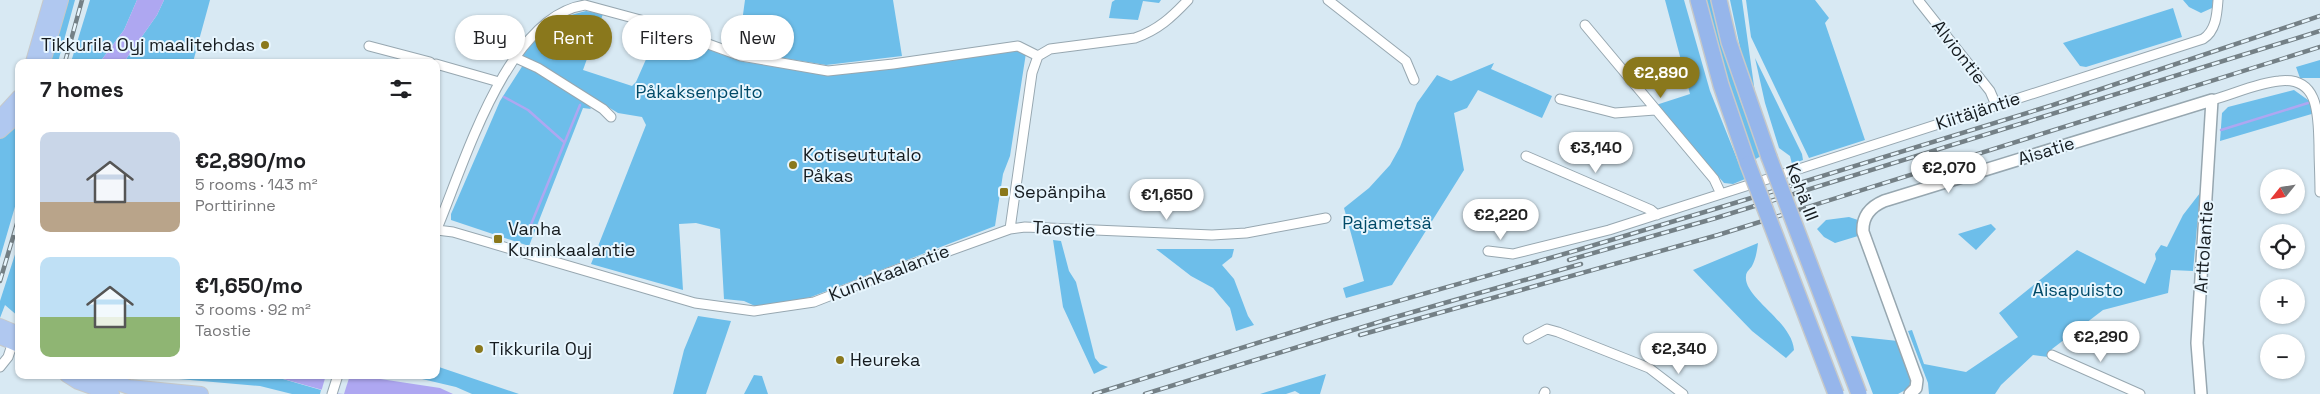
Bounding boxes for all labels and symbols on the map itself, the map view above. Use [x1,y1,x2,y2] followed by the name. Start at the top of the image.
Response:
[1927,15,1992,88] street label: Alviontie
[41,33,255,56] place label: Tikkurila Oyj maalitehdas
[259,39,271,51] marker: Tikkurila Oyj maalitehdas
[1620,56,1702,99] pin: €2,890
[635,80,763,103] park label: Påkaksenpelto
[1933,86,2023,135] street label: Kiitäjäntie
[2015,131,2077,170] street label: Aisatie
[1555,132,1637,174] pin: €3,140
[803,143,922,187] place label: Kotiseututalo Påkas
[1908,152,1990,194] pin: €2,070
[787,159,799,171] marker: Kotiseututalo Påkas
[1781,159,1824,224] street label: Kehä III
[2260,169,2305,214] north arrow
[1126,178,1208,221] pin: €1,650
[1014,180,1106,203] place label: Sepänpiha
[998,186,1010,198] marker: Sepänpiha
[1460,198,1542,241] pin: €2,220
[2189,200,2218,294] street label: Arttolantie
[1342,211,1432,234] park label: Pajametsä
[1032,215,1096,242] street label: Taostie
[508,217,635,261] place label: Vanha Kuninkaalantie
[492,233,504,245] marker: Vanha Kuninkaalantie
[825,239,952,306] street label: Kuninkaalantie
[2033,278,2123,301] park label: Aisapuisto
[2060,320,2142,363] pin: €2,290
[1638,332,1720,375] pin: €2,340
[489,337,592,360] place label: Tikkurila Oyj
[473,343,485,355] marker: Tikkurila Oyj
[850,348,920,371] place label: Heureka
[834,354,846,366] marker: Heureka

